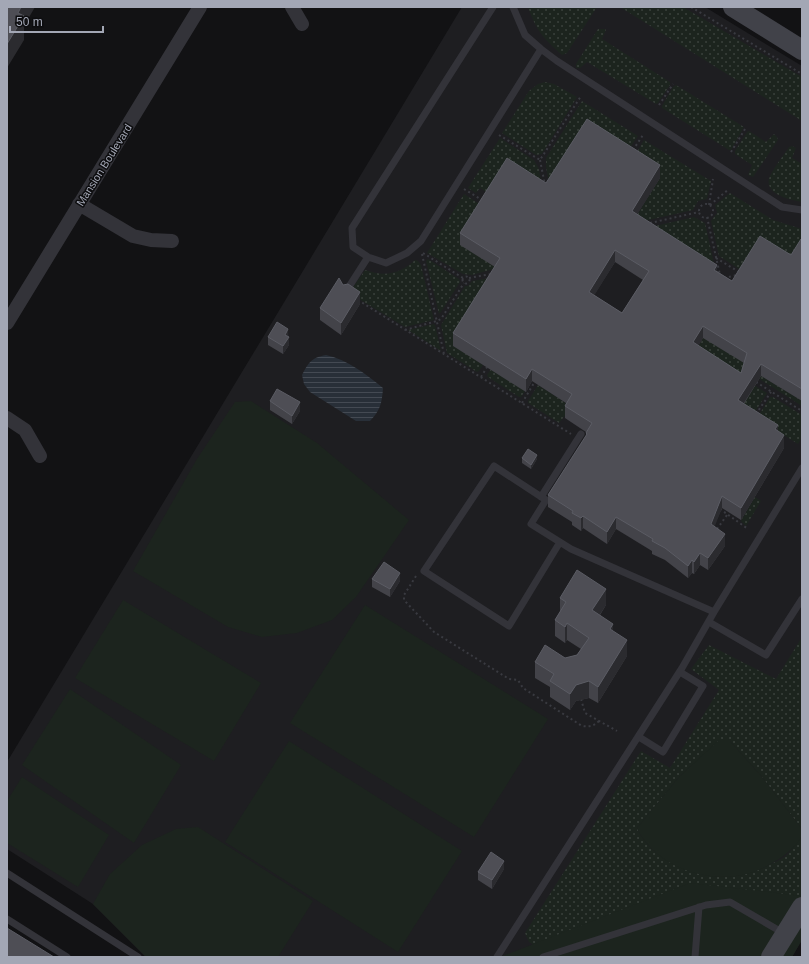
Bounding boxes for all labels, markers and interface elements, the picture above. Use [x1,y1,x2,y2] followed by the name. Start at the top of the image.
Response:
[10,8,103,34] scale bar
[16,15,43,29] text: 50 m
[74,122,134,208] street label: Mansion Boulevard

